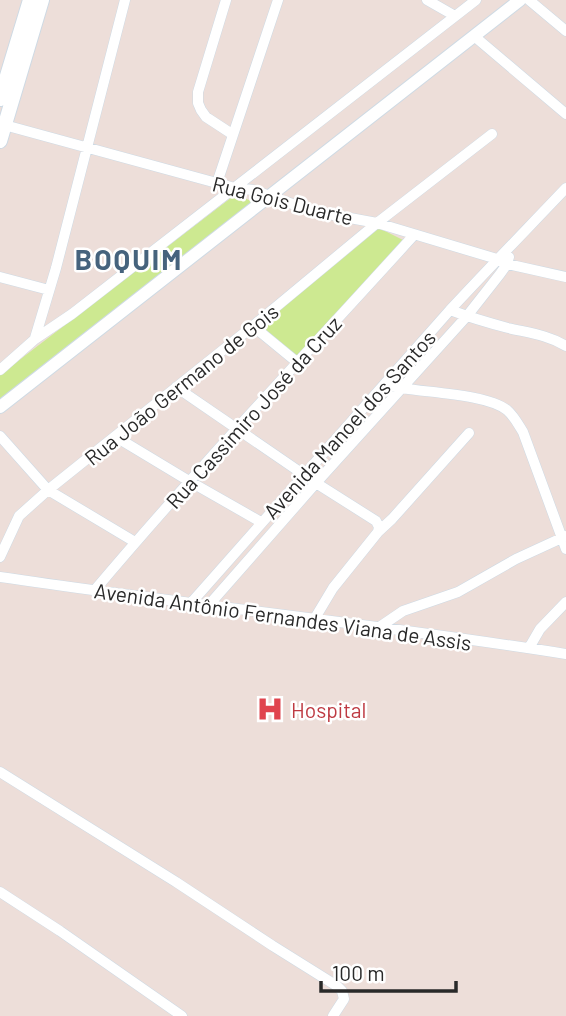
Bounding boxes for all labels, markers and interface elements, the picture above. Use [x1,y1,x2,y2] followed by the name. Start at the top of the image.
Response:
[210,170,356,230] street label: Rua Gois Duarte
[75,242,183,276] district label: BOQUIM
[79,298,283,470] street label: Rua João Germano de Gois
[160,311,346,513] street label: Rua Cassimiro José da Cruz
[258,325,440,523] street label: Avenida Manoel dos Santos
[93,577,473,655] street label: Avenida Antônio Fernandes Viana de Assis
[255,694,285,724] hospital icon: Hospital
[291,697,366,722] place label: Hospital
[321,950,456,994] scale bar
[332,960,385,985] text: 100 m

